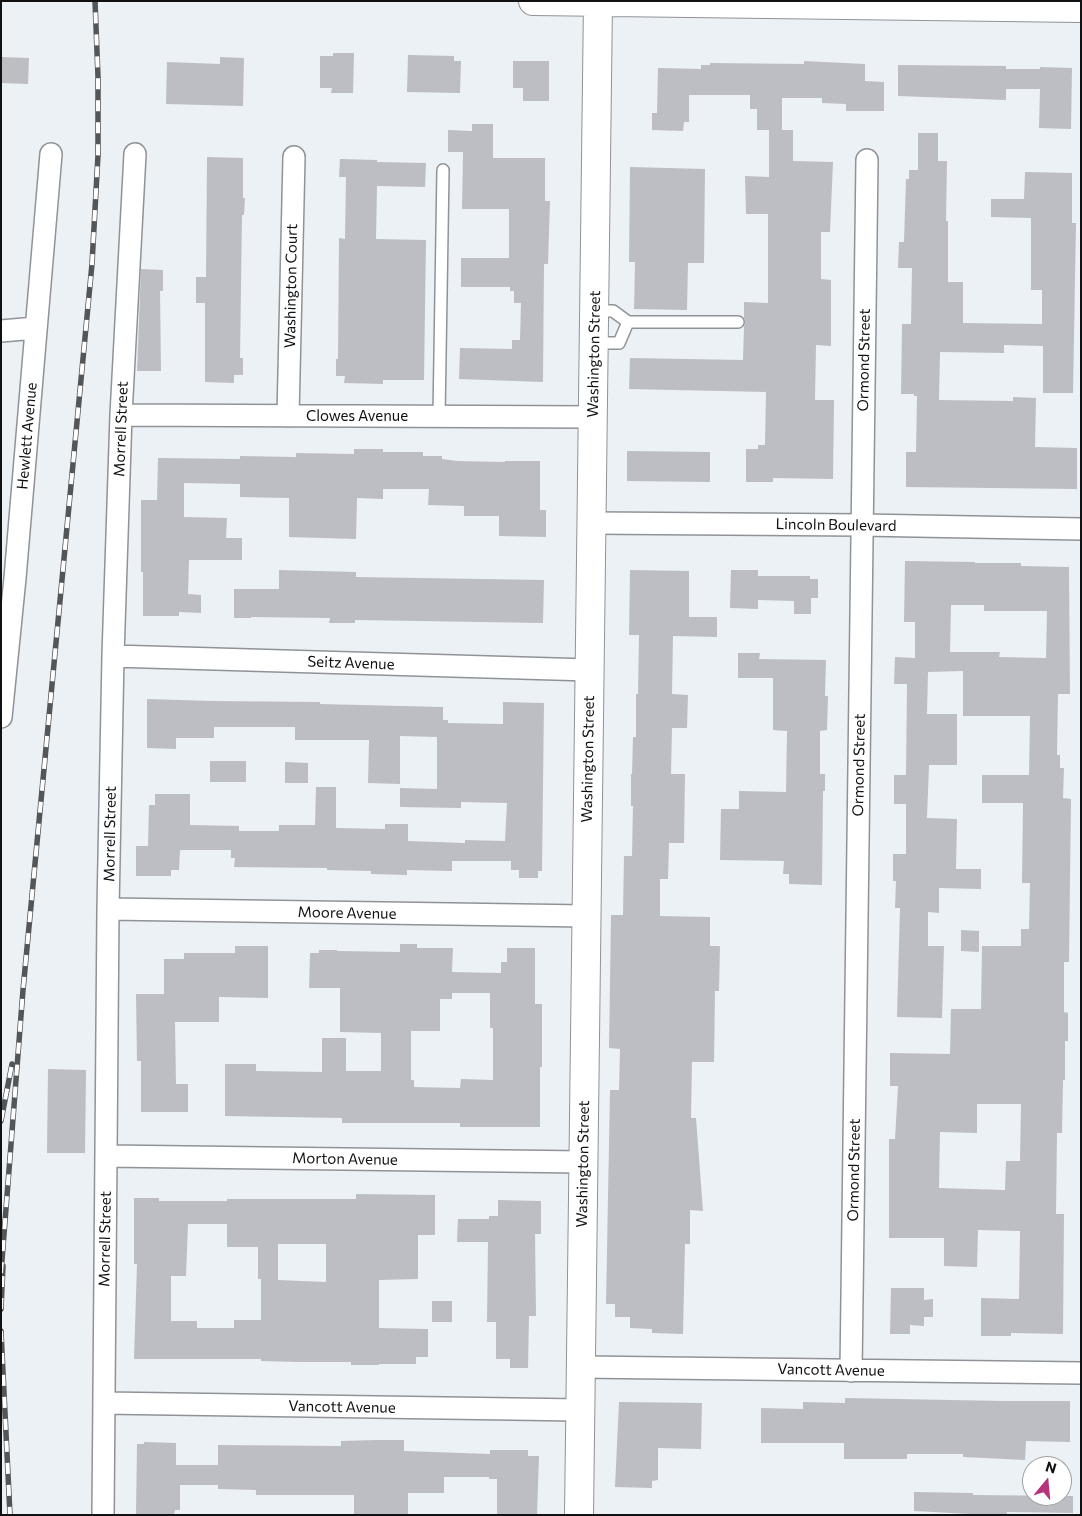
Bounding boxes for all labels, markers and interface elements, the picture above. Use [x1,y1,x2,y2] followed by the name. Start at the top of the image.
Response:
[281,224,301,348] street label: Washington Court
[584,290,604,418] street label: Washington Street
[854,308,874,412] street label: Ormond Street
[110,381,132,477] street label: Morrell Street
[13,382,41,490] street label: Hewlett Avenue
[306,407,408,425] street label: Clowes Avenue
[775,515,897,535] street label: Lincoln Boulevard
[307,652,395,674] street label: Seitz Avenue
[578,695,598,823] street label: Washington Street
[849,713,869,817] street label: Ormond Street
[100,786,120,882] street label: Morrell Street
[297,903,397,923] street label: Moore Avenue
[573,1100,593,1228] street label: Washington Street
[844,1118,864,1222] street label: Ormond Street
[292,1149,398,1169] street label: Morton Avenue
[95,1191,115,1287] street label: Morrell Street
[777,1360,885,1380] street label: Vancott Avenue
[288,1397,396,1417] street label: Vancott Avenue
[1022,1456,1072,1506] north arrow
[1044,1457,1059,1477] text: N

